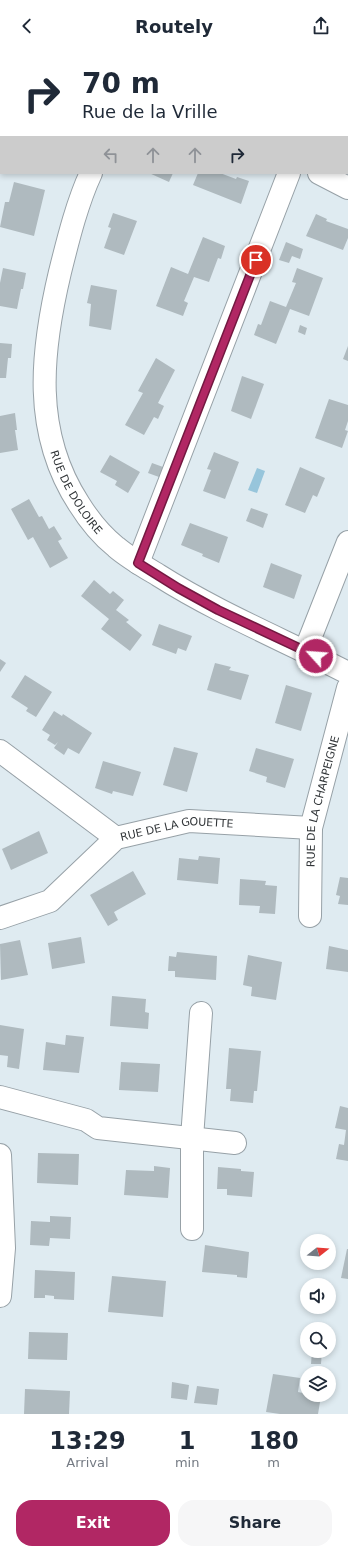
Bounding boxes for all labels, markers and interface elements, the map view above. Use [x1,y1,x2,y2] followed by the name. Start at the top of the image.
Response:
[16,15,38,37] icon: back
[310,15,332,37] icon: share
[135,16,213,37] text: Routely
[82,67,160,100] text: 70 m
[16,68,68,120] icon: right
[82,101,218,122] text: Rue de la Vrille
[100,144,122,166] icon: left
[142,144,164,166] icon: ahead
[184,144,206,166] icon: ahead
[226,144,248,166] icon: right
[239,243,273,277] pin
[245,249,267,271] icon: arrive
[48,449,105,537] street label: RUE DE DOLOIRE
[295,635,337,677] position arrow
[304,734,342,867] street label: RUE DE LA CHARPEIGNE
[119,815,234,843] street label: RUE DE LA GOUETTE
[300,1234,336,1270] north arrow
[300,1234,336,1402] map controls
[300,1278,336,1314] button: sound
[300,1322,336,1358] button: search
[300,1366,336,1402] button: layers
[49,1427,126,1455] text: 13:29
[179,1427,195,1455] text: 1
[249,1427,299,1455] text: 180
[66,1455,109,1470] text: Arrival
[175,1455,199,1470] text: min
[267,1455,280,1470] text: m
[16,1500,170,1546] button: Exit
[178,1500,332,1546] button: Share

